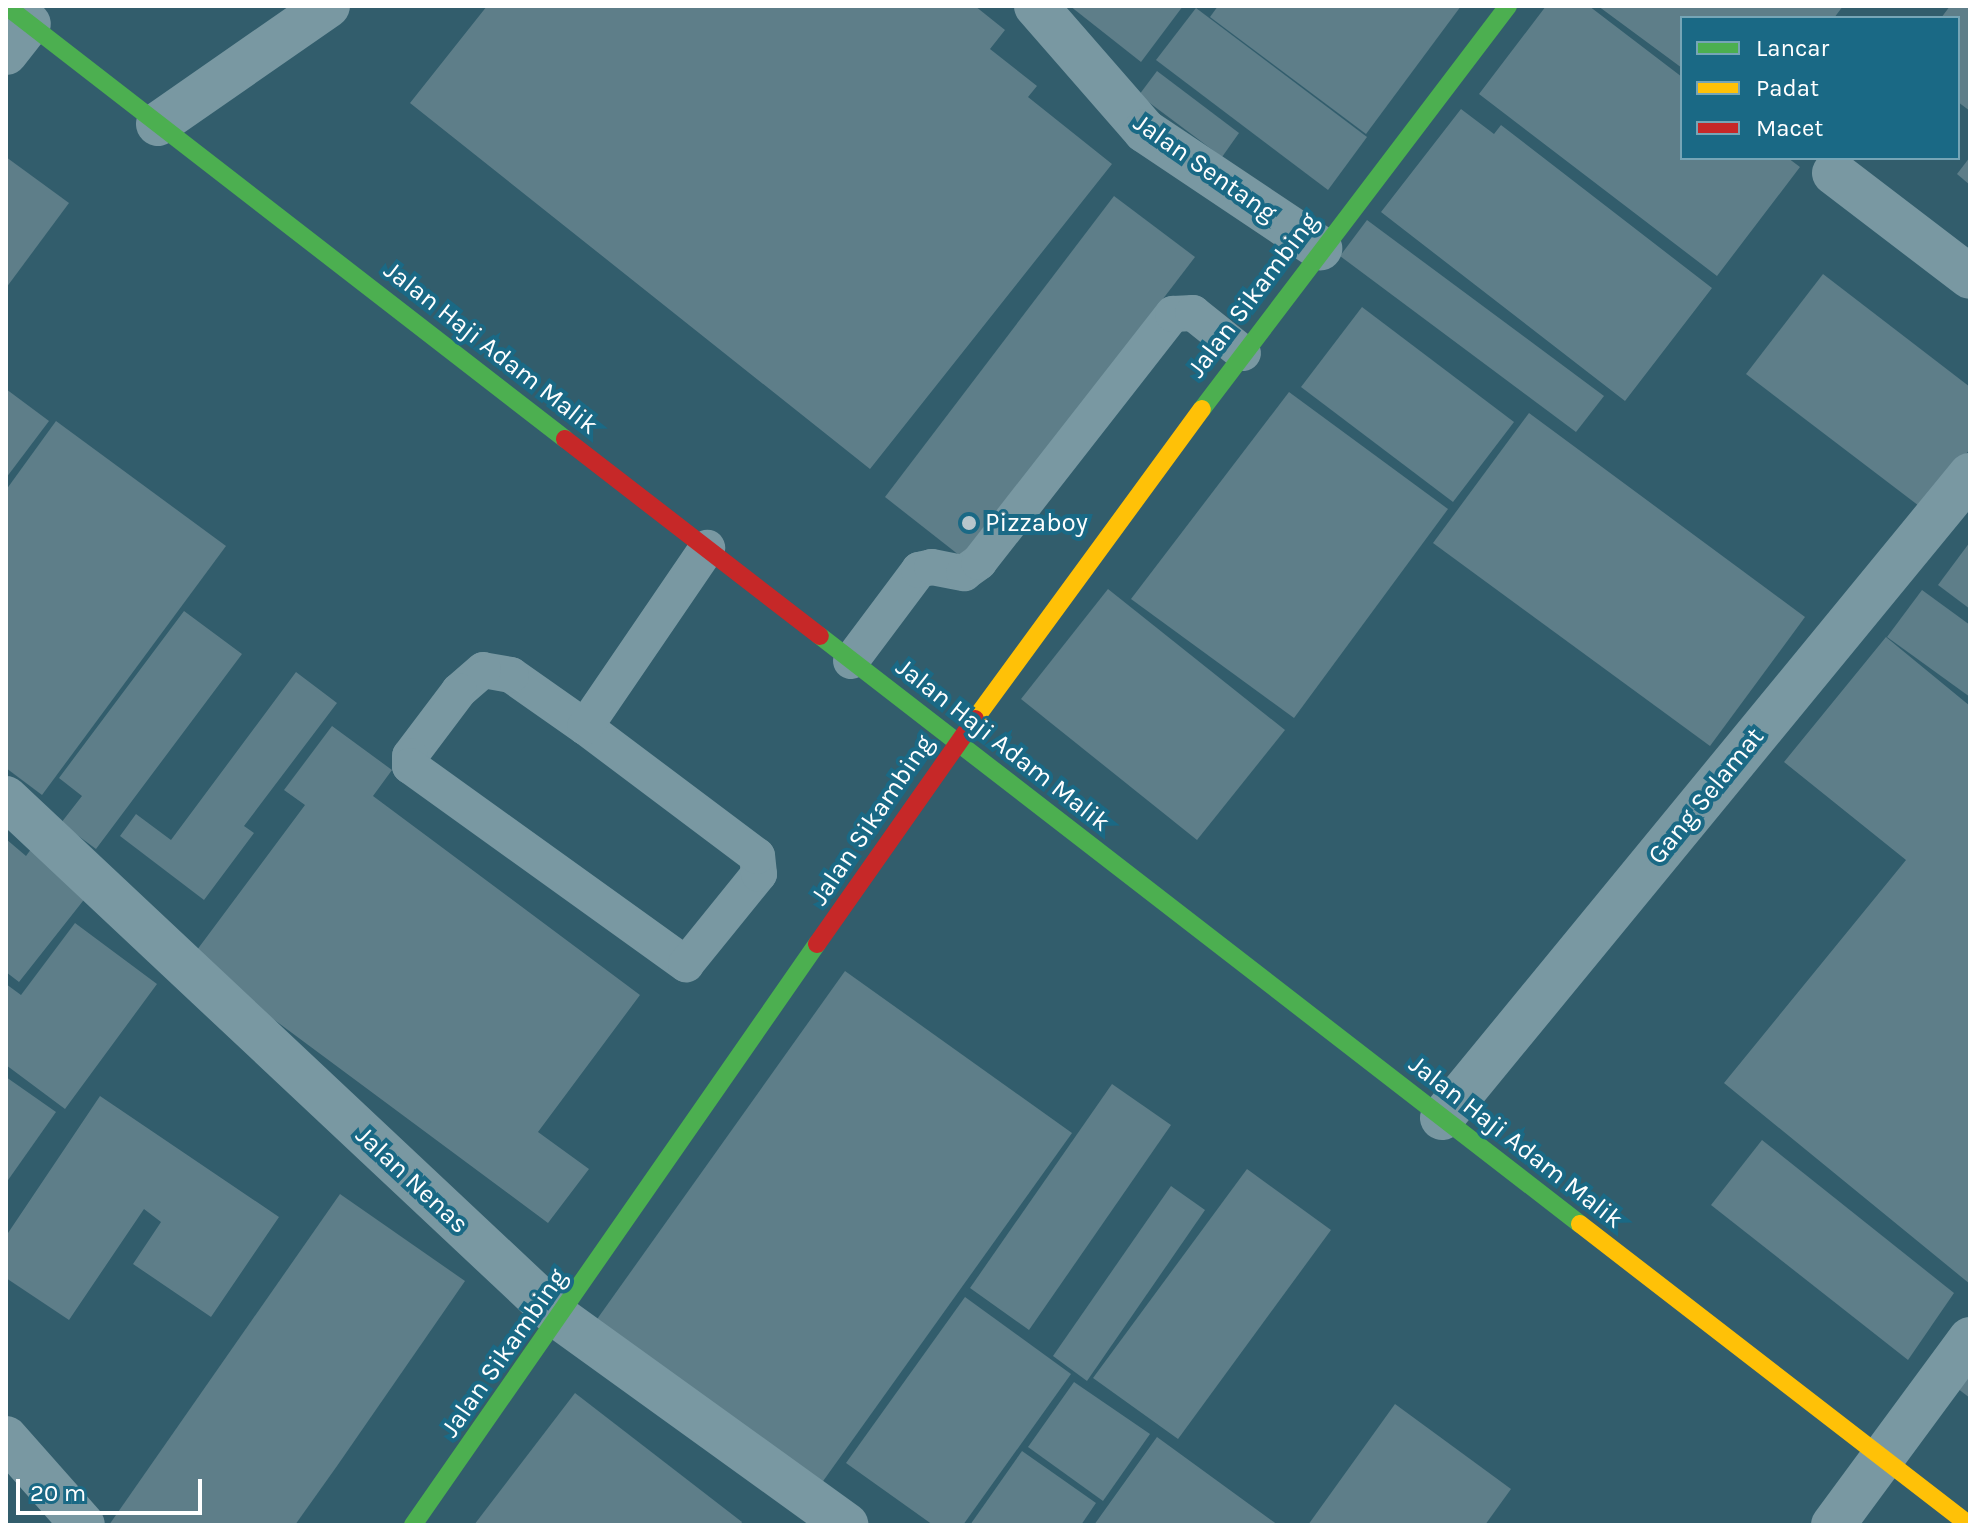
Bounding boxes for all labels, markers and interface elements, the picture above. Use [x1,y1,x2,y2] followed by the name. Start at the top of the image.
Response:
[1680,16,1960,160] legend
[1756,34,1829,62] text: Lancar
[1756,74,1819,102] text: Padat
[1127,107,1283,229] street label: Jalan Sentang
[1756,114,1823,142] text: Macet
[1181,206,1325,384] street label: Jalan Sikambing
[378,255,604,441] street label: Jalan Haji Adam Malik
[985,507,1088,539] place label: Pizzaboy
[960,514,978,532] marker: Pizzaboy
[890,652,1116,838] street label: Jalan Haji Adam Malik
[1641,721,1771,871] street label: Gang Selamat
[804,729,940,911] street label: Jalan Sikambing
[1403,1049,1629,1235] street label: Jalan Haji Adam Malik
[349,1120,475,1240] street label: Jalan Nenas
[434,1263,574,1443] street label: Jalan Sikambing
[20,1463,206,1513] scale bar
[30,1479,86,1507] text: 20 m

